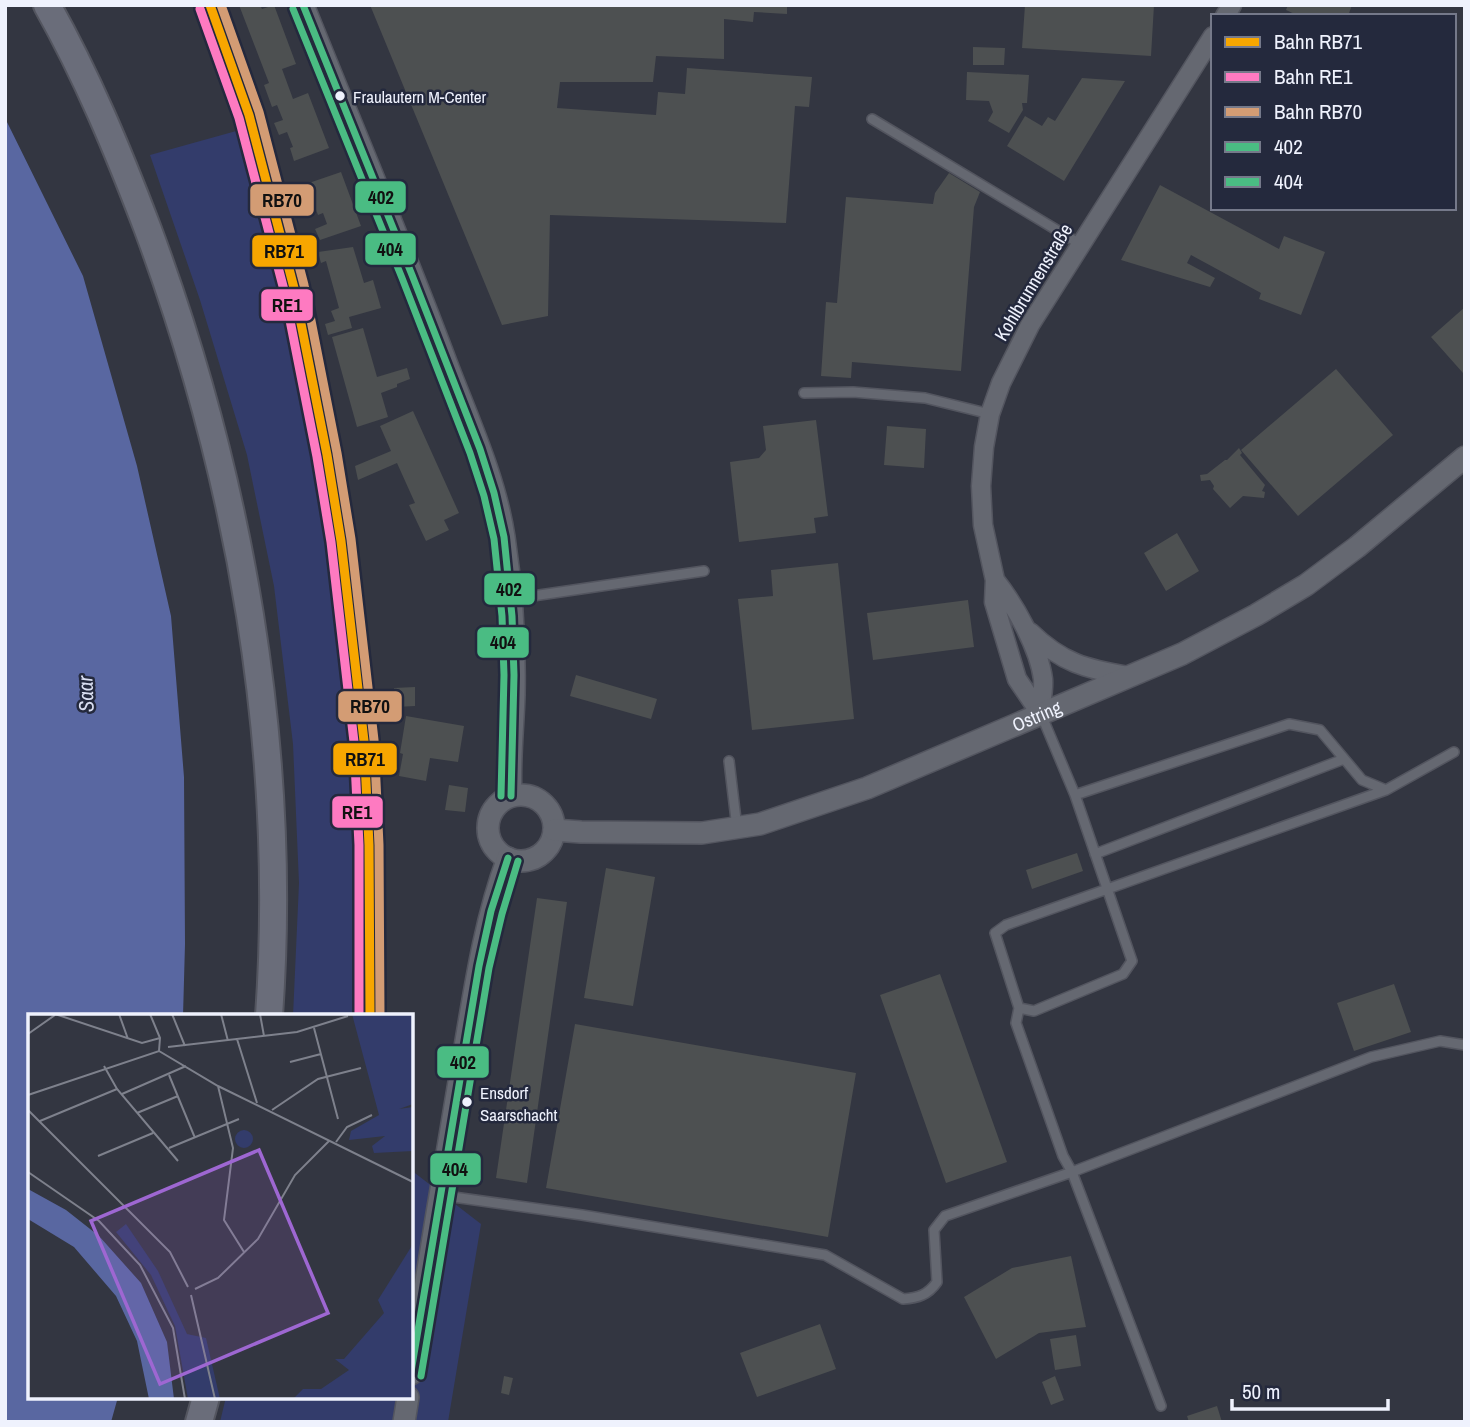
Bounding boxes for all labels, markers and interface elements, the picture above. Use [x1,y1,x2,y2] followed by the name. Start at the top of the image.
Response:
[1211,14,1456,210] legend
[1274,27,1362,56] text: Bahn RB71
[1274,62,1353,91] text: Bahn RE1
[353,85,487,108] place label: Fraulautern M-Center
[333,89,347,103] marker: Fraulautern M-Center
[1274,97,1362,126] text: Bahn RB70
[1274,132,1303,161] text: 402
[1274,167,1303,196] text: 404
[354,180,407,214] line badge: 402
[249,183,315,217] line badge: RB70
[368,184,394,210] text: 402
[262,187,302,213] text: RB70
[988,219,1078,345] street label: Kohlbrunnenstraße
[364,232,417,266] line badge: 404
[251,234,318,268] line badge: RB71
[377,236,403,262] text: 404
[264,238,304,264] text: RB71
[260,288,314,322] line badge: RE1
[272,292,302,318] text: RE1
[483,572,536,606] line badge: 402
[496,576,522,602] text: 402
[476,626,530,659] line badge: 404
[490,629,516,655] text: 404
[70,674,101,713] water label: Saar
[337,690,403,723] line badge: RB70
[350,693,390,719] text: RB70
[1008,694,1066,738] street label: Ostring
[332,742,398,776] line badge: RB71
[345,746,385,772] text: RB71
[331,795,384,829] line badge: RE1
[342,799,372,825] text: RE1
[28,1014,413,1399] inset map
[436,1045,490,1079] line badge: 402
[450,1049,476,1075] text: 402
[480,1081,558,1126] place label: Ensdorf Saarschacht
[460,1095,474,1109] marker: Ensdorf Saarschacht
[429,1152,482,1186] line badge: 404
[442,1156,468,1182] text: 404
[1232,1368,1388,1412] scale bar
[1242,1377,1280,1406] text: 50 m

